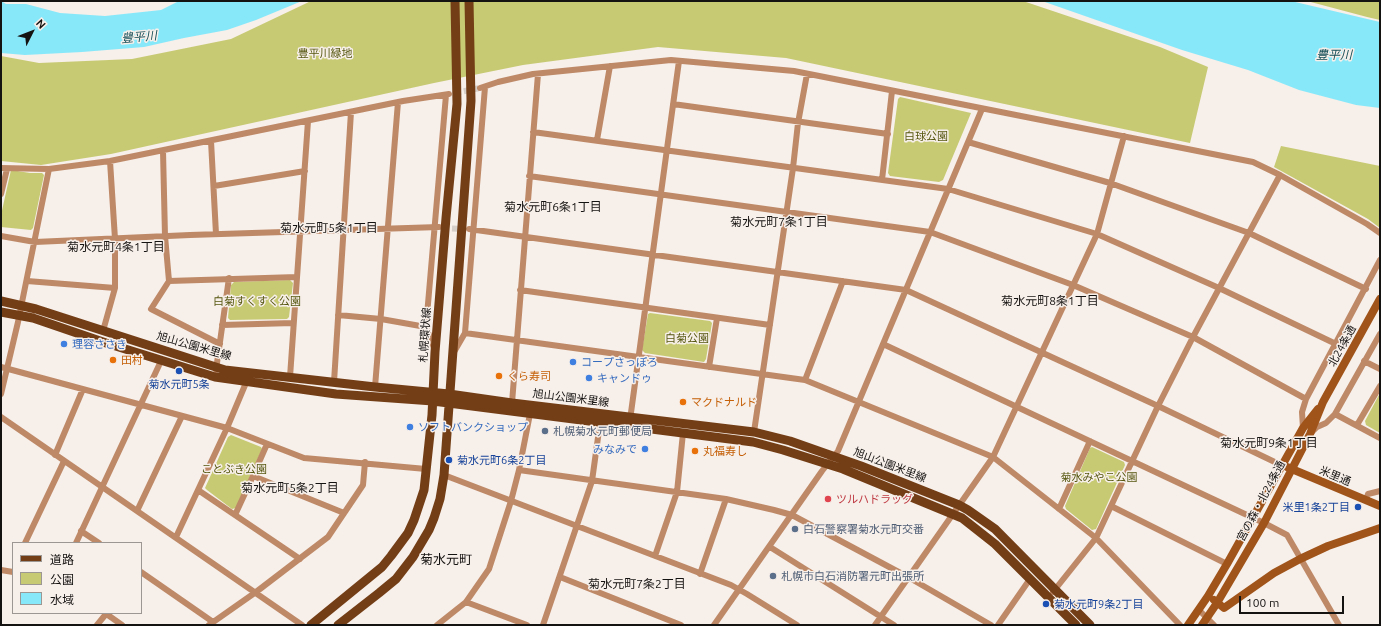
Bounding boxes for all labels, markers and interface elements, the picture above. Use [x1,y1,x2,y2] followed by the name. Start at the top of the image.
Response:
[12,12,52,52] north arrow
[34,17,48,31] text: N
[120,28,158,46] water label: 豊平川
[298,46,352,60] park label: 豊平川緑地
[1316,48,1352,62] water label: 豊平川
[904,129,948,143] park label: 白球公園
[504,200,602,214] district label: 菊水元町6条1丁目
[730,215,828,229] district label: 菊水元町7条1丁目
[280,221,378,235] district label: 菊水元町5条1丁目
[67,240,165,254] district label: 菊水元町4条1丁目
[213,294,301,308] park label: 白菊すくすく公園
[1001,294,1099,308] district label: 菊水元町8条1丁目
[416,307,434,363] street label: 札幌環状線
[1325,323,1359,369] street label: 北24条通
[155,329,233,363] street label: 旭山公園米里線
[665,331,709,345] park label: 白菊公園
[72,337,127,351] place label: 理容ささき
[59,339,69,349] marker: 理容ささき
[121,353,143,367] place label: 田村
[108,355,118,365] marker: 田村
[581,355,658,369] place label: コープさっぽろ
[568,357,578,367] marker: コープさっぽろ
[174,366,184,376] marker: 菊水元町5条
[507,369,551,383] place label: くら寿司
[494,371,504,381] marker: くら寿司
[597,371,652,385] place label: キャンドゥ
[584,373,594,383] marker: キャンドゥ
[148,377,210,391] place label: 菊水元町5条
[532,387,610,409] street label: 旭山公園米里線
[691,395,757,409] place label: マクドナルド
[678,397,688,407] marker: マクドナルド
[418,420,528,434] place label: ソフトバンクショップ
[405,422,415,432] marker: ソフトバンクショップ
[553,424,652,438] place label: 札幌菊水元町郵便局
[540,426,550,436] marker: 札幌菊水元町郵便局
[1220,436,1318,450] district label: 菊水元町9条1丁目
[593,442,637,456] place label: みなみで
[640,444,650,454] marker: みなみで
[703,444,747,458] place label: 丸福寿し
[852,445,928,485] street label: 旭山公園米里線
[690,446,700,456] marker: 丸福寿し
[457,453,546,467] place label: 菊水元町6条2丁目
[444,455,454,465] marker: 菊水元町6条2丁目
[1234,458,1288,544] street label: 宮の森・北24条通
[201,462,267,476] park label: ことぶき公園
[1317,463,1353,489] street label: 米里通
[1061,470,1137,484] park label: 菊水みやこ公園
[241,481,339,495] district label: 菊水元町5条2丁目
[836,492,913,506] place label: ツルハドラッグ
[823,494,833,504] marker: ツルハドラッグ
[1283,500,1350,514] place label: 米里1条2丁目
[1353,502,1363,512] marker: 米里1条2丁目
[803,522,924,536] place label: 白石警察署菊水元町交番
[790,524,800,534] marker: 白石警察署菊水元町交番
[12,542,142,614] legend
[420,552,472,568] district label: 菊水元町
[50,553,74,566] text: 道路
[781,569,924,583] place label: 札幌市白石消防署元町出張所
[768,571,778,581] marker: 札幌市白石消防署元町出張所
[50,573,74,586] text: 公園
[588,577,686,591] district label: 菊水元町7条2丁目
[1241,588,1346,614] scale bar
[50,593,74,606] text: 水域
[1246,596,1279,609] text: 100 m
[1054,597,1143,611] place label: 菊水元町9条2丁目
[1041,599,1051,609] marker: 菊水元町9条2丁目

